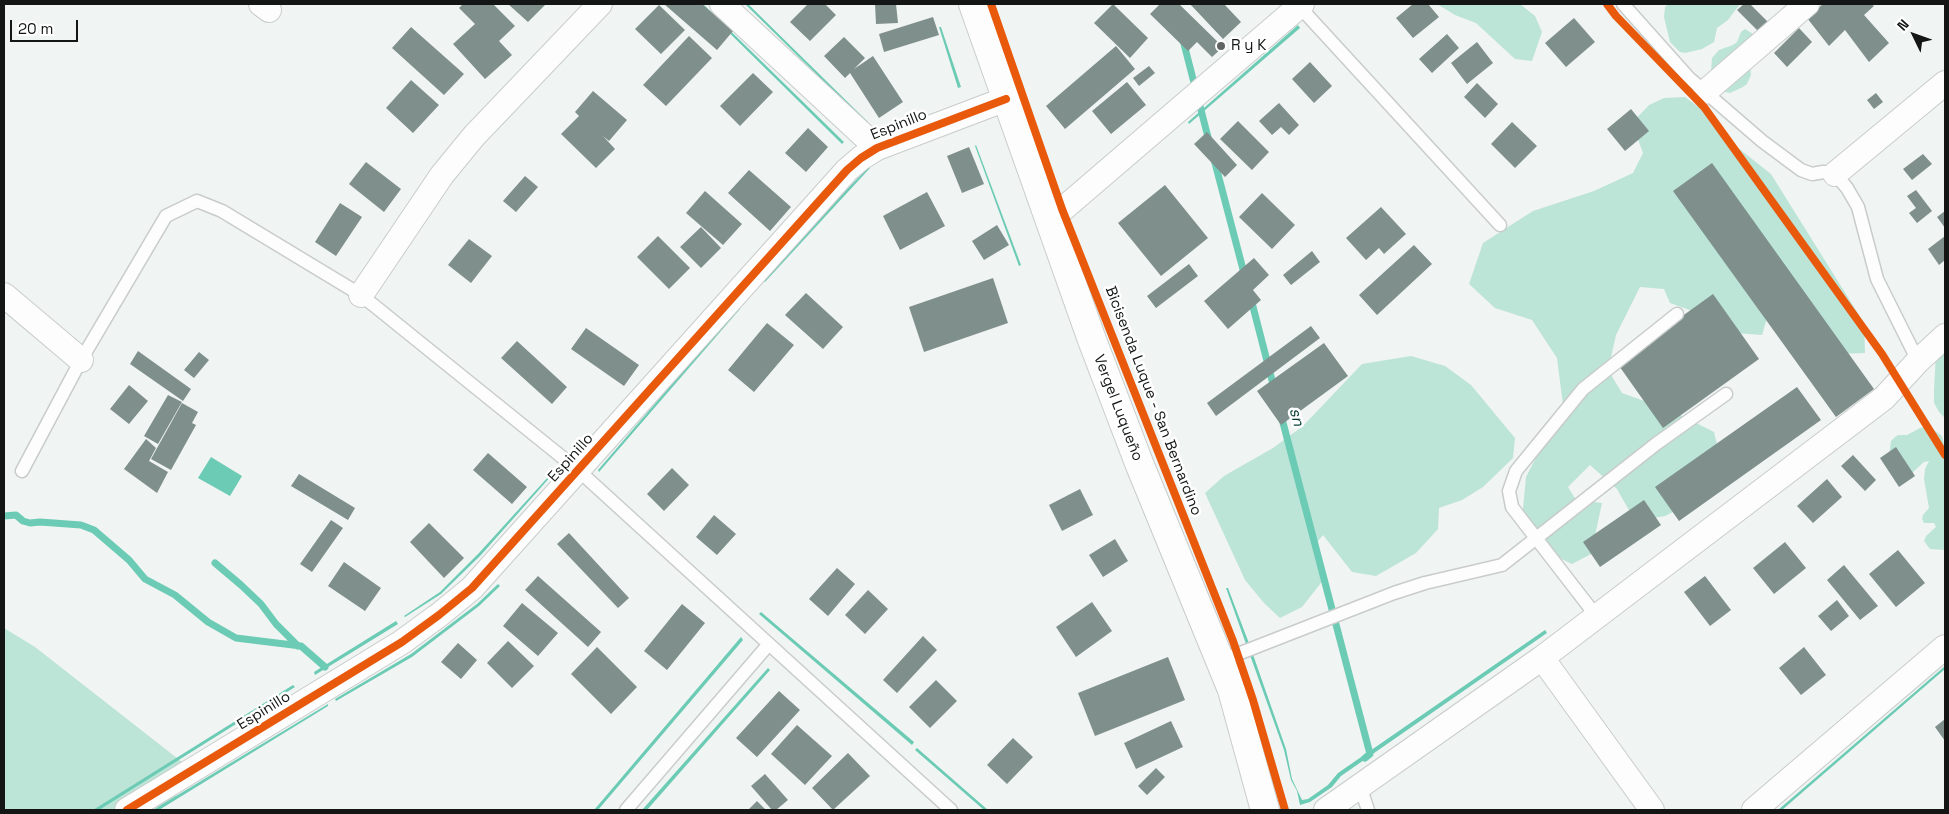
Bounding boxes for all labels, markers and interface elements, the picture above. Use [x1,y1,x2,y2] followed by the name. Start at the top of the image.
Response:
[12,10,80,42] scale bar
[1889,10,1939,60] north arrow
[1893,15,1913,34] text: N
[18,19,53,38] text: 20 m
[1231,37,1267,55] place label: R y K
[1215,40,1227,52] marker: R y K
[868,106,930,144] street label: Espinillo
[1101,284,1205,518] street label: Bicisenda Luque - San Bernardino
[1089,352,1147,464] street label: Vergel Luqueño
[1284,406,1308,428] water label: sn
[545,430,597,486] street label: Espinillo
[234,688,294,734] street label: Espinillo

